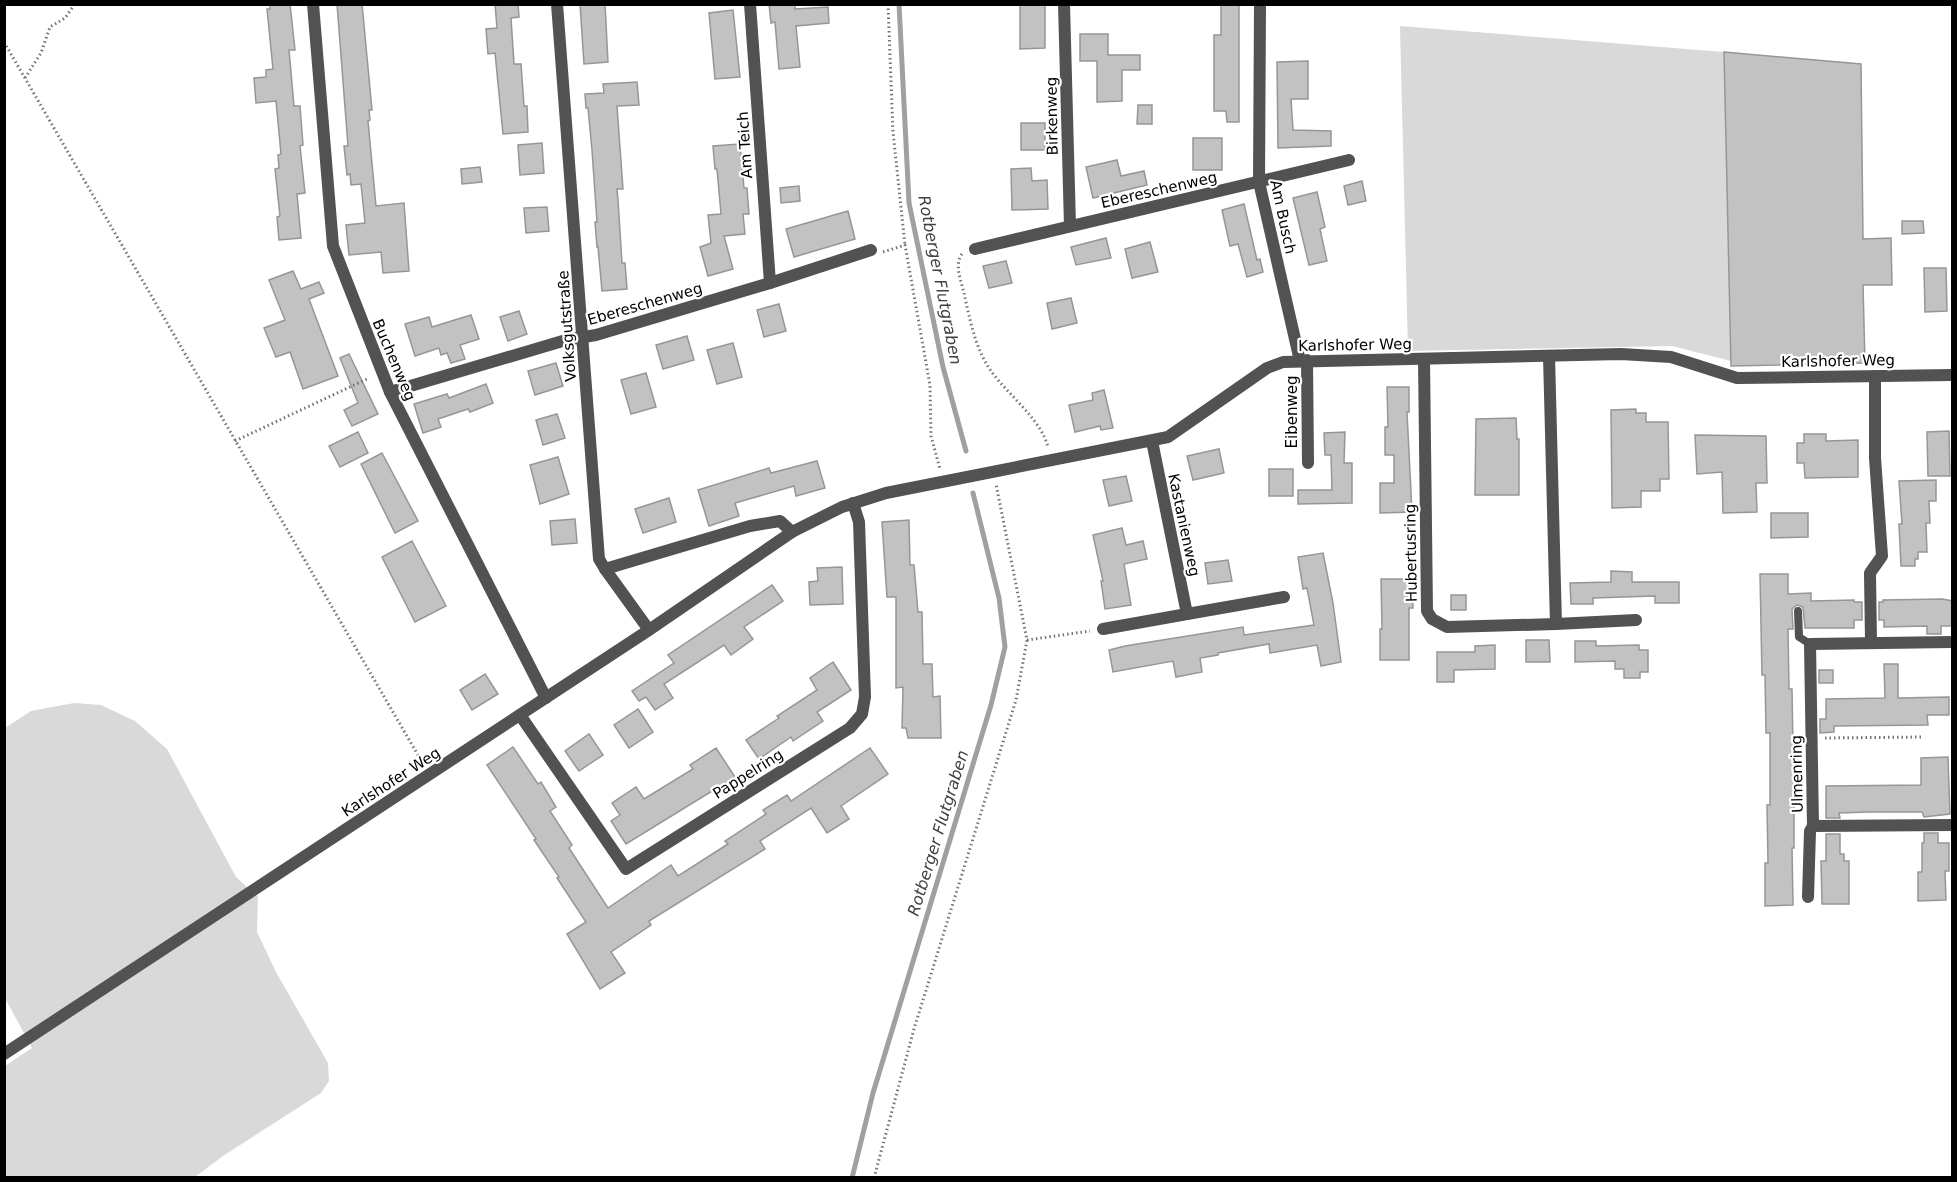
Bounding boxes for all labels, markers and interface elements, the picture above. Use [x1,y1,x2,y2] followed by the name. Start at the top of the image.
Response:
[1042,77,1062,155] street label: Birkenweg
[734,111,756,179] street label: Am Teich
[1099,168,1219,212] street label: Ebereschenweg
[1266,178,1300,256] street label: Am Busch
[914,194,966,366] water label: Rotberger Flutgraben
[554,270,580,382] street label: Volksgutstraße
[586,279,704,329] street label: Ebereschenweg
[369,316,419,404] street label: Buchenweg
[1298,335,1412,355] street label: Karlshofer Weg
[1781,351,1895,371] street label: Karlshofer Weg
[1283,376,1301,448] street label: Eibenweg
[1164,472,1204,578] street label: Kastanienweg
[1401,504,1421,602] street label: Hubertusring
[1787,735,1807,813] street label: Ulmenring
[338,743,444,821] street label: Karlshofer Weg
[710,745,786,803] street label: Pappelring
[904,748,972,918] water label: Rotberger Flutgraben

